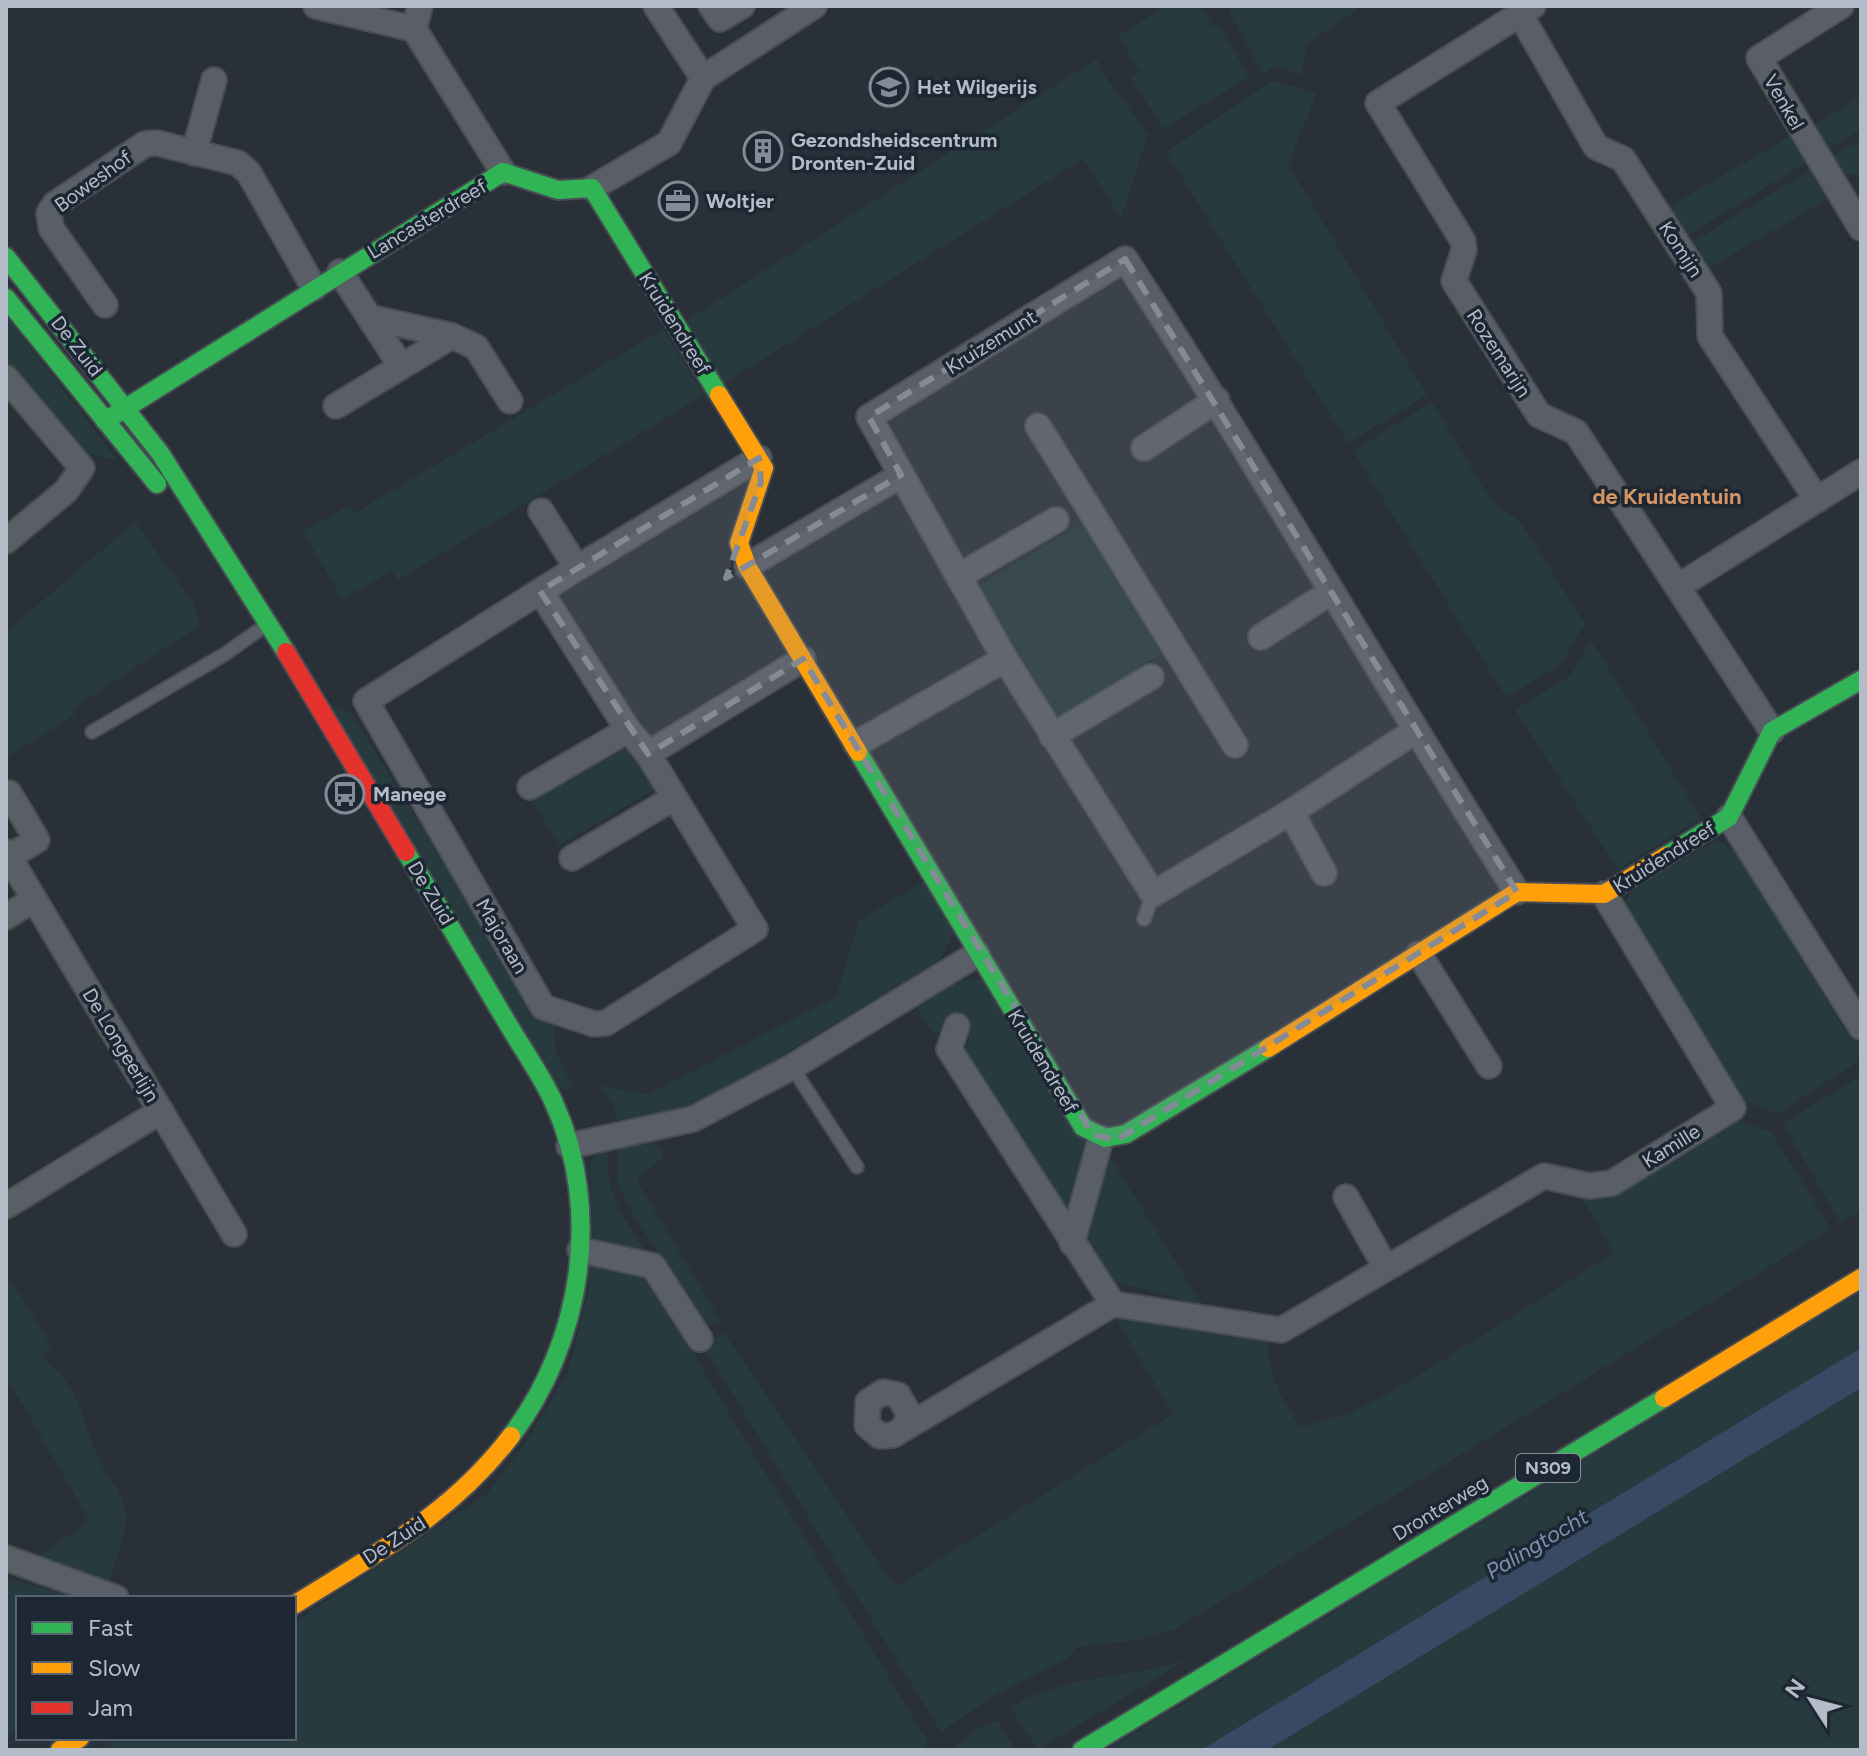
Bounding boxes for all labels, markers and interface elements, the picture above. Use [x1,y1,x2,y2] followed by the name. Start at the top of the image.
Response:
[868,66,910,108] school or university icon: Het Wilgerijs
[1759,70,1809,134] street label: Venkel
[917,75,1037,99] place label: Het Wilgerijs
[791,128,997,175] place label: Gezondsheidscentrum Dronten-Zuid
[742,130,784,172] building icon: Gezondsheidscentrum Dronten-Zuid
[50,145,137,217] street label: Boweshof
[363,174,492,264] street label: Lancasterdreef
[657,180,699,222] office icon: Woltjer
[706,189,774,213] place label: Woltjer
[1654,217,1708,281] street label: Komijn
[634,267,716,379] street label: Kruidendreef
[941,305,1041,379] street label: Kruizemunt
[1462,305,1536,401] street label: Rozemarijn
[46,311,108,381] street label: De Zuid
[1593,483,1741,510] district label: de Kruidentuin
[324,773,366,815] bus stop icon: Manege
[373,782,446,806] place label: Manege
[1608,816,1720,898] street label: Kruidendreef
[403,857,459,929] street label: De Zuid
[471,894,533,978] street label: Majoraan
[78,984,164,1106] street label: De Longeerlijn
[1003,1005,1084,1118] street label: Kruidendreef
[1638,1119,1704,1173] street label: Kamille
[1516,1454,1580,1482] road number: N309
[1388,1470,1492,1546] street label: Dronterweg
[1481,1503,1593,1585] water label: Palingtocht
[358,1511,430,1569] street label: De Zuid
[16,1596,296,1740] legend
[88,1613,133,1642] text: Fast
[88,1653,141,1682] text: Slow
[1771,1660,1851,1740] north arrow
[1779,1674,1811,1703] text: N
[88,1693,133,1722] text: Jam

